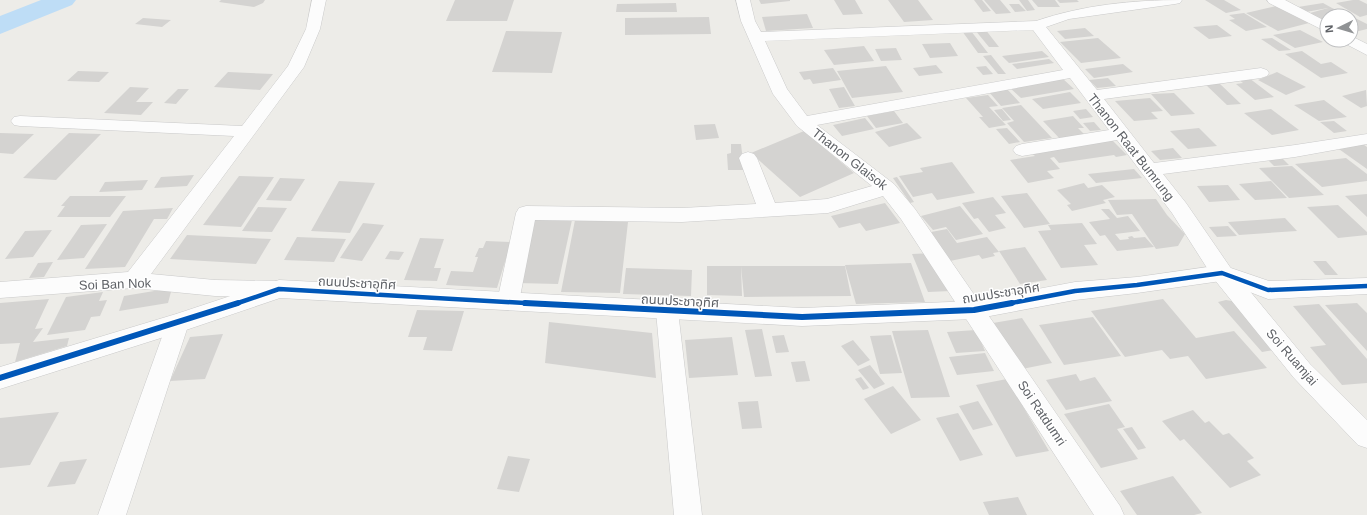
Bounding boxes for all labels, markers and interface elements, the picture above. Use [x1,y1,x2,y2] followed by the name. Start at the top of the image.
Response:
[1319,8,1359,48] north arrow
[1323,24,1335,33] text: N
[1085,91,1177,203] street label: Thanon Raat Bumrung
[810,125,891,193] street label: Thanon Glaisok
[317,273,397,293] street label: ถนนประชาอุทิศ
[79,275,152,293] street label: Soi Ban Nok
[961,279,1041,307] street label: ถนนประชาอุทิศ
[640,291,720,311] street label: ถนนประชาอุทิศ
[1263,326,1321,388] street label: Soi Ruamjai
[1015,378,1069,448] street label: Soi Ratdumri

